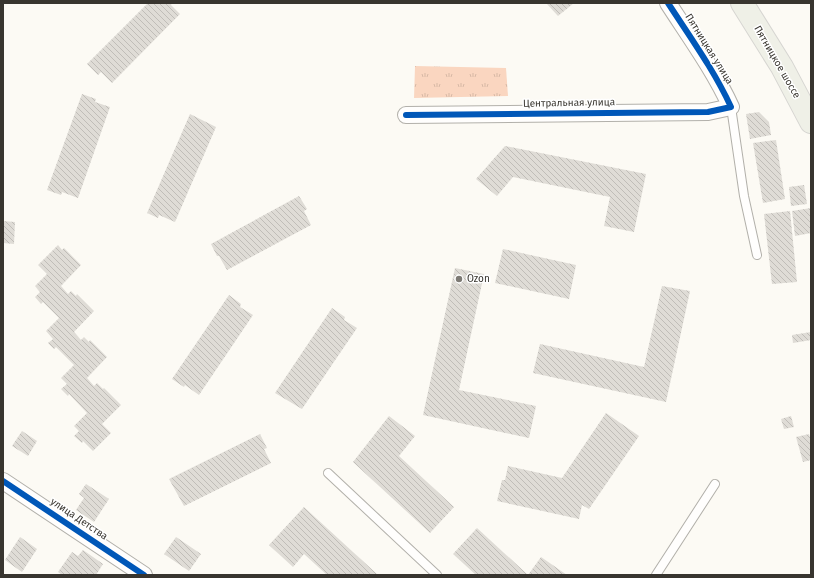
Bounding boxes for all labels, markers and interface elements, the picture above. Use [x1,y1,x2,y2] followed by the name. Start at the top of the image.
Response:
[682,11,736,87] street label: Пятницкая улица
[751,23,803,101] street label: Пятницкое шоссе
[523,96,615,110] street label: Центральная улица
[467,273,490,285] place label: Ozon
[454,274,464,284] marker: Ozon
[48,495,110,543] street label: улица Детства

